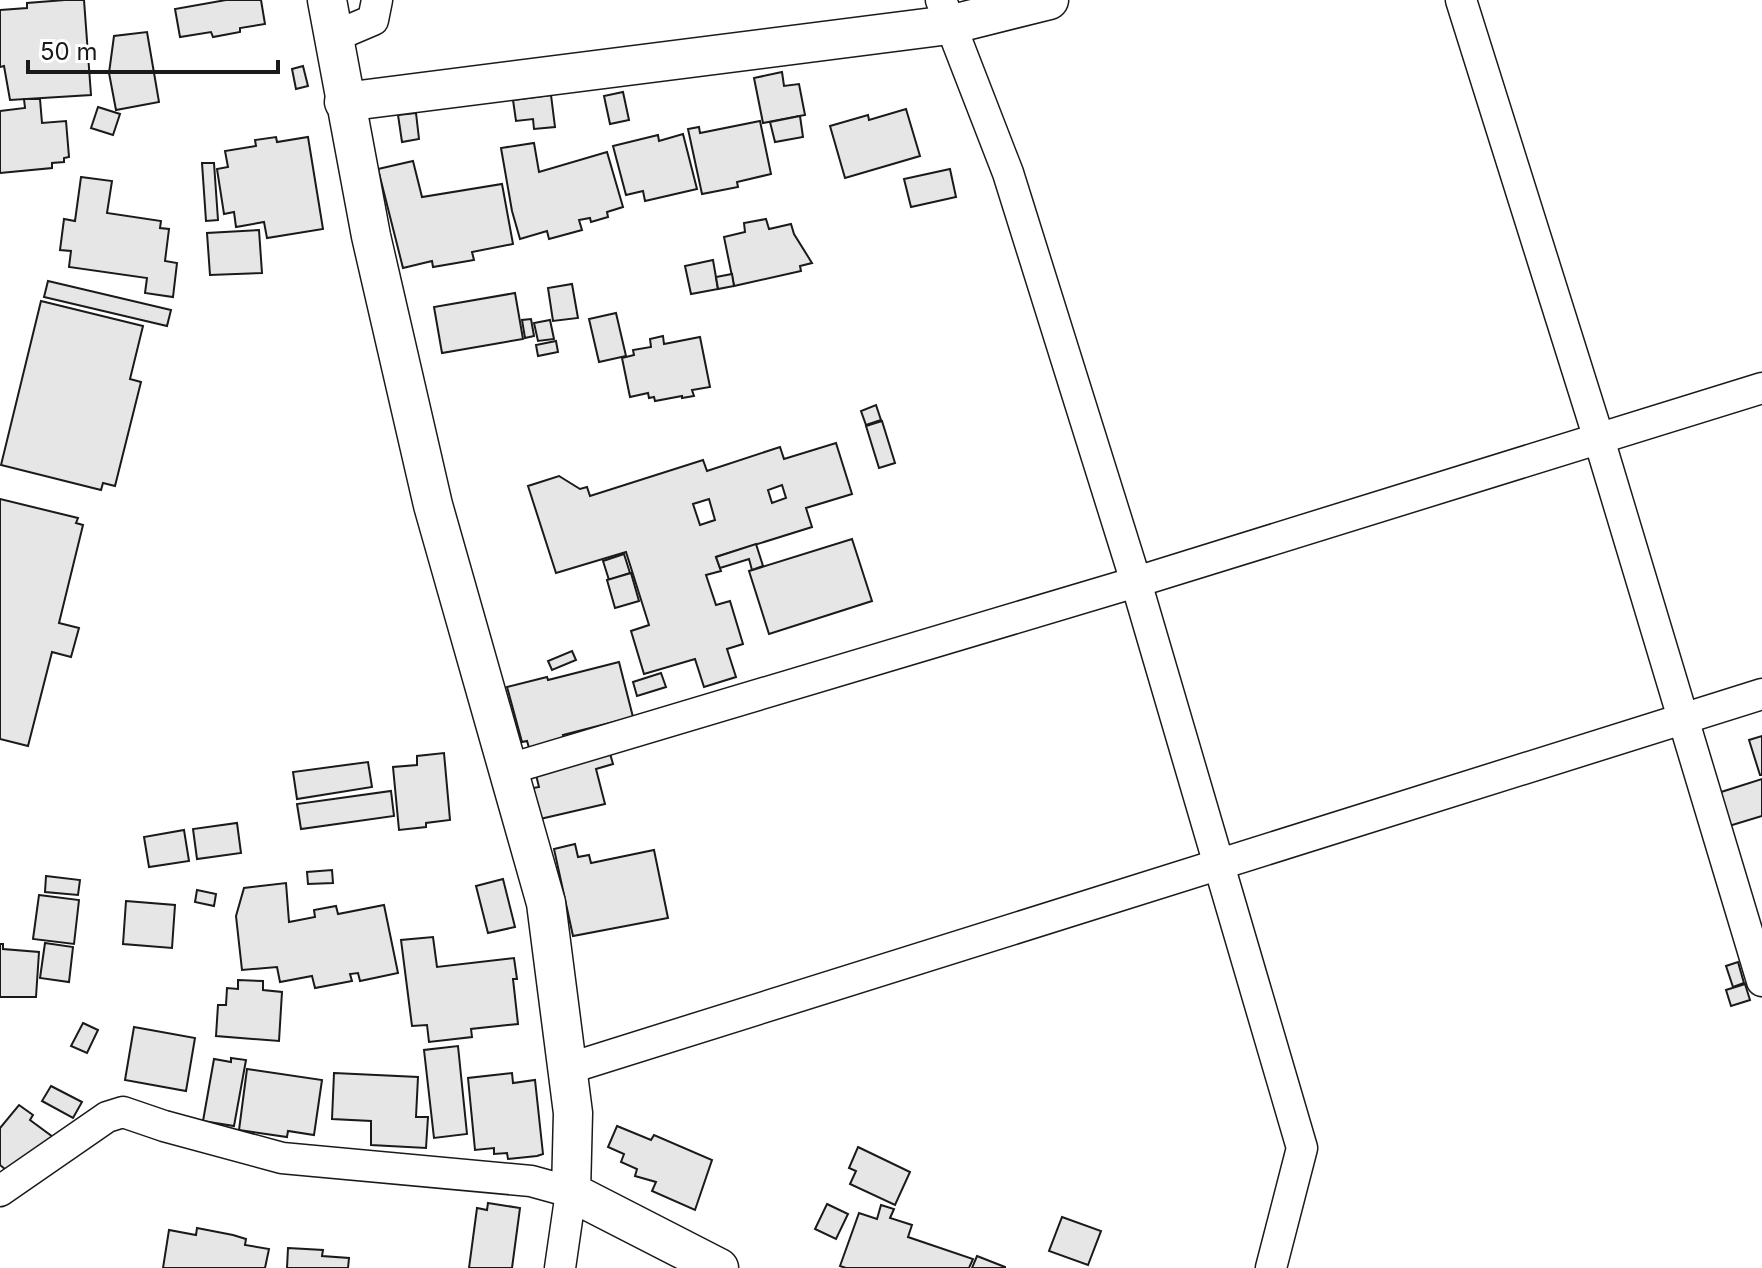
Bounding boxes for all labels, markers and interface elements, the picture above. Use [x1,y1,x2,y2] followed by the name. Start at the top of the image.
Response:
[28,24,278,74] scale bar
[40,37,98,66] text: 50 m

